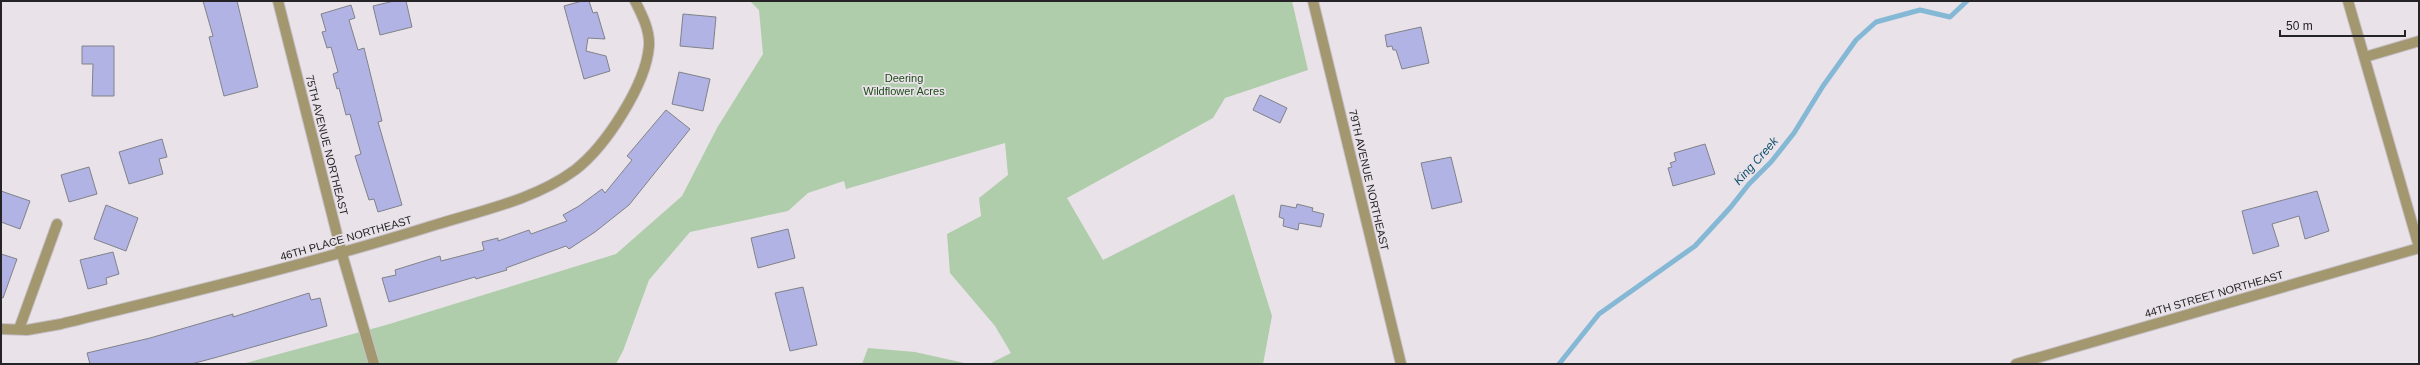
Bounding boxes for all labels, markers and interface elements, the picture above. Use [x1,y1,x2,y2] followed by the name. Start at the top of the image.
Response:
[2280,12,2405,38] scale bar
[2286,19,2313,33] text: 50 m
[863,72,945,97] park label: Deering Wildflower Acres
[304,73,350,217] street label: 75TH AVENUE NORTHEAST
[1347,108,1391,252] street label: 79TH AVENUE NORTHEAST
[1731,134,1782,188] water label: King Creek
[279,213,414,263] street label: 46TH PLACE NORTHEAST
[2143,268,2285,320] street label: 44TH STREET NORTHEAST

